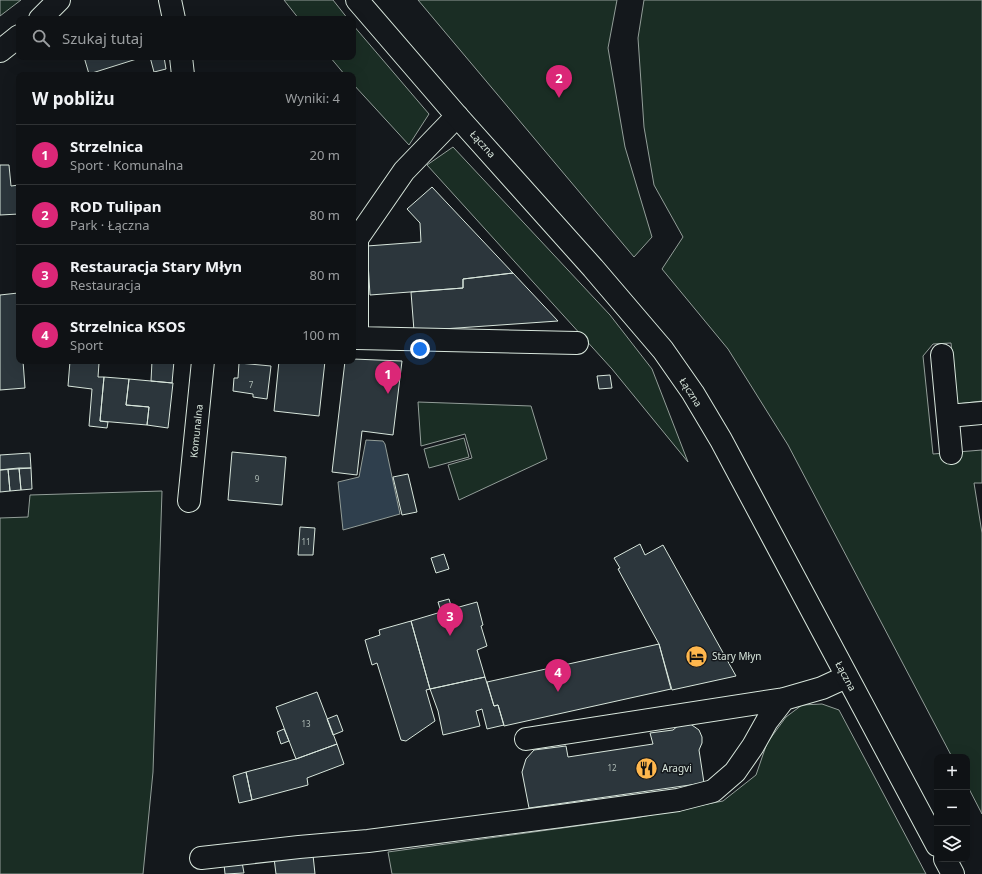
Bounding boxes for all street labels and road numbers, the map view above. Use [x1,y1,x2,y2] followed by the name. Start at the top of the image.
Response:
[467,127,499,161] street label: Łączna
[676,375,706,409] street label: Łączna
[186,403,206,459] street label: Komunalna
[832,659,860,693] street label: Łączna

